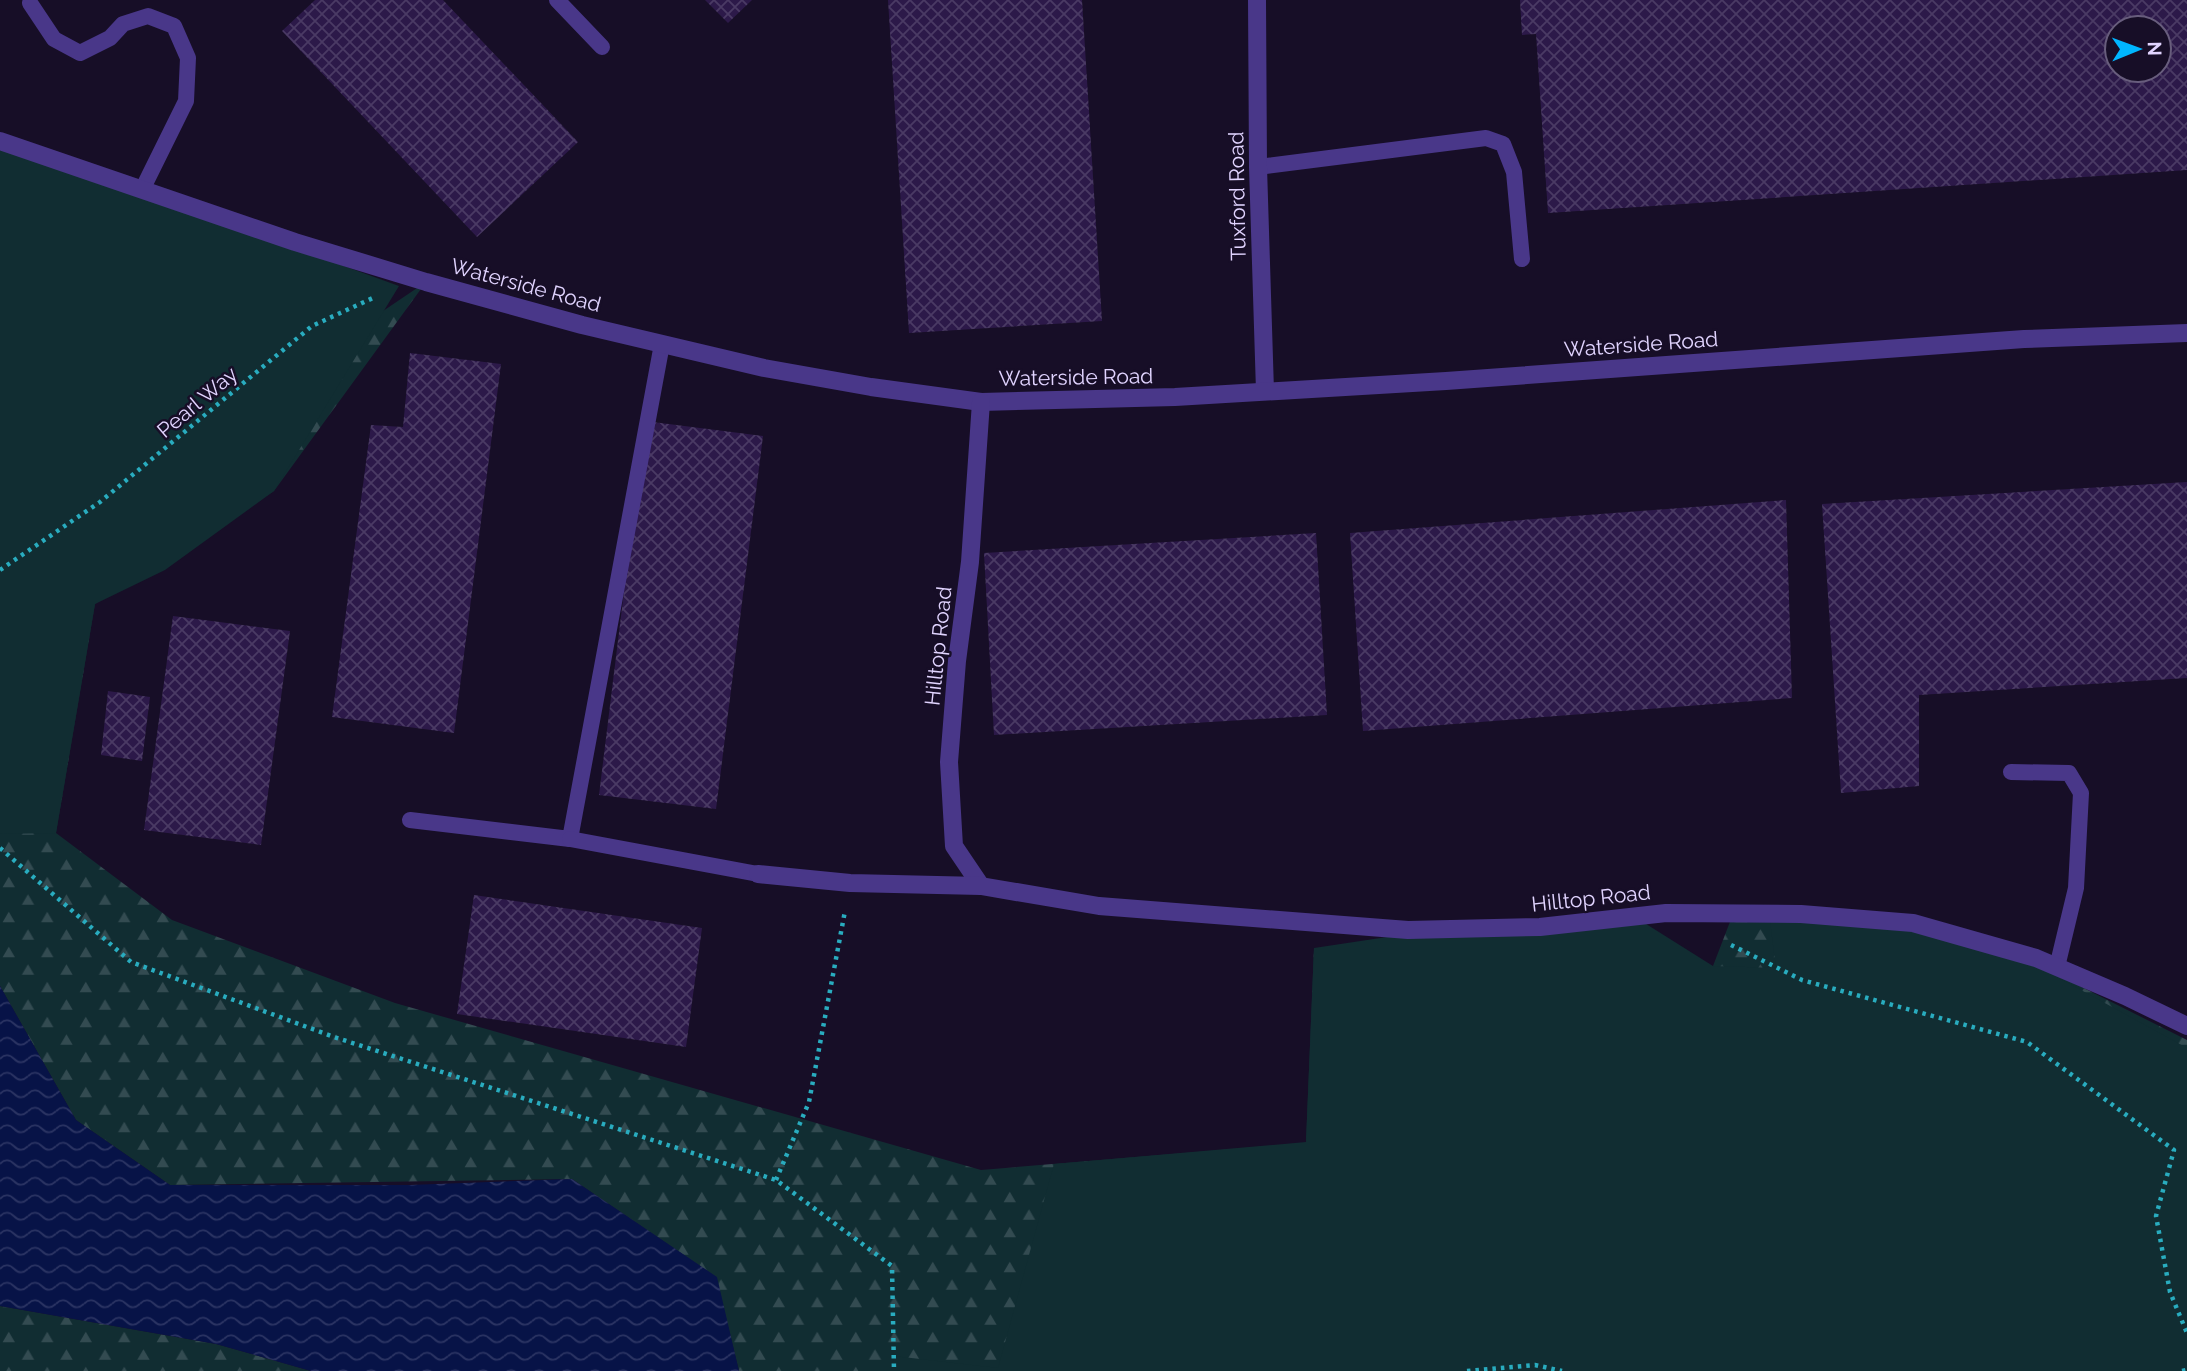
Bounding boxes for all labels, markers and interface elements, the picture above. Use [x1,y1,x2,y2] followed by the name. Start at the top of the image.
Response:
[2103,14,2173,84] north arrow
[2144,41,2166,56] text: N
[1223,131,1251,261] street label: Tuxford Road
[448,253,604,317] street label: Waterside Road
[1563,326,1719,362] street label: Waterside Road
[152,361,242,443] street label: Pearl Way
[998,363,1154,391] street label: Waterside Road
[919,585,957,707] street label: Hilltop Road
[1530,879,1652,917] street label: Hilltop Road

